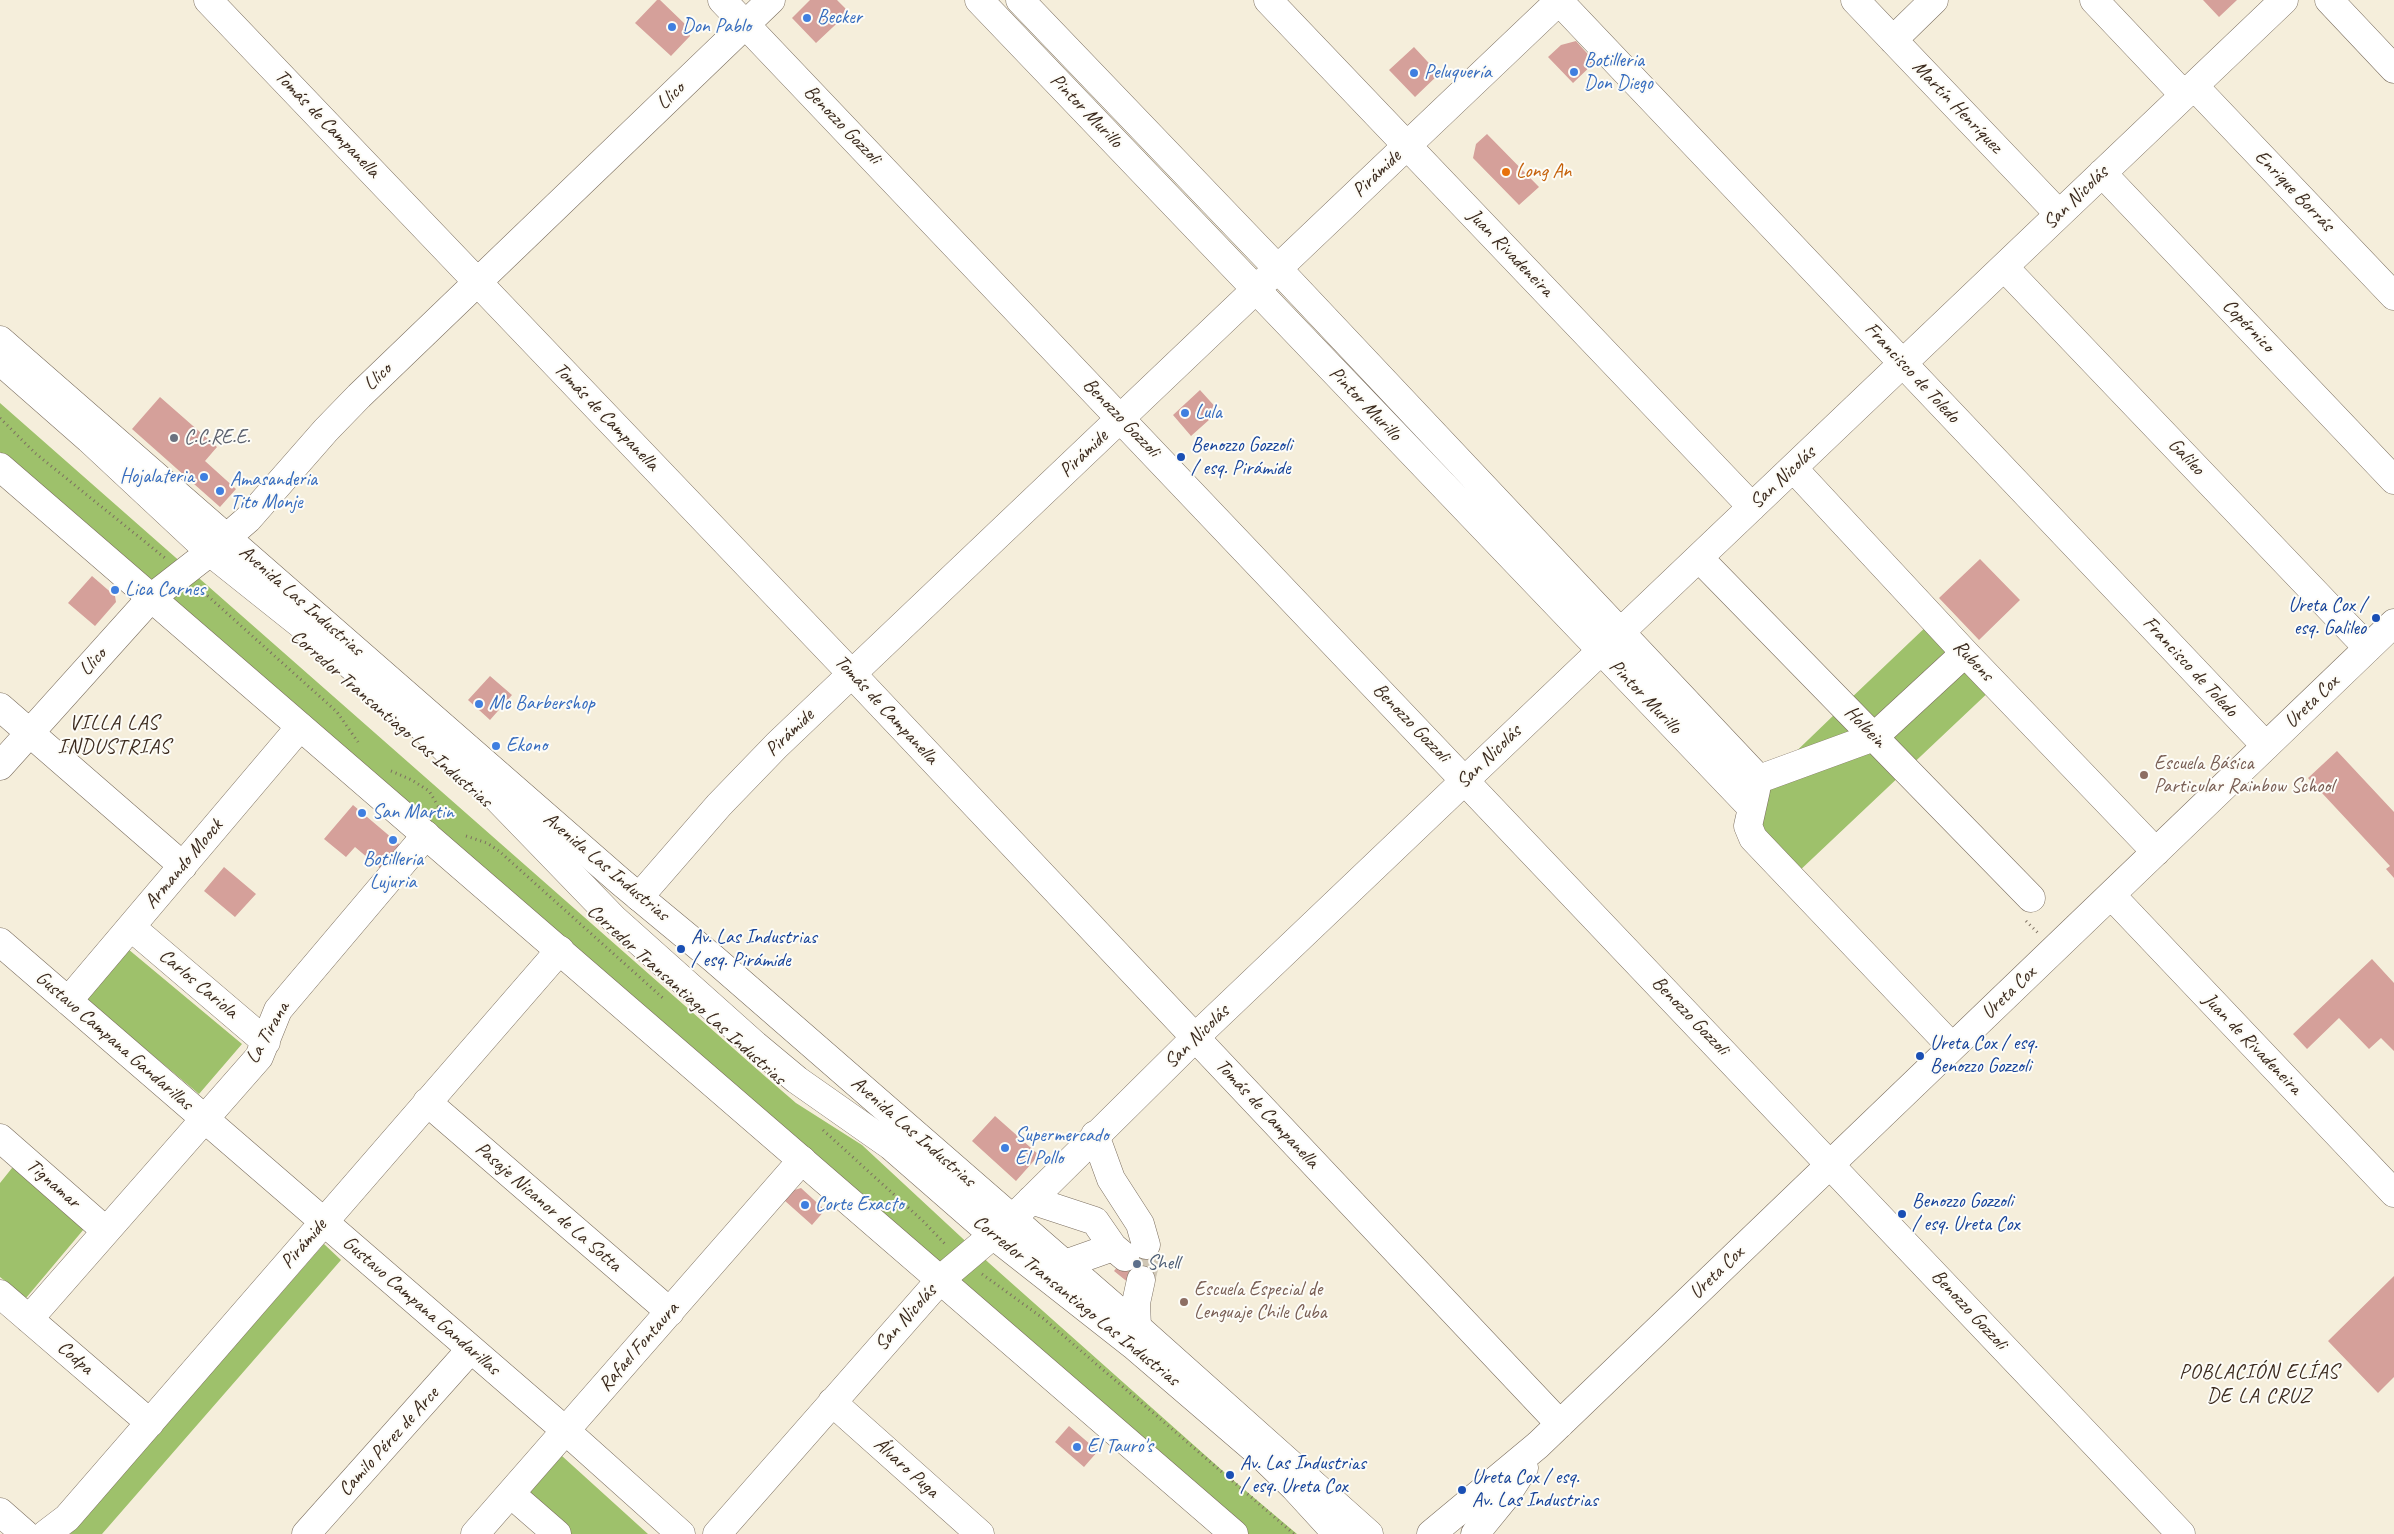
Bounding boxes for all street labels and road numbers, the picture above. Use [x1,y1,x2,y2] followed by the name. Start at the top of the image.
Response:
[1907,56,2007,158] street label: Martín Henríquez
[269,65,385,183] street label: Tomás de Campanella
[1045,69,1127,153] street label: Pintor Murillo
[652,77,690,115] street label: Llico
[798,80,886,170] street label: Benozzo Gozzoli
[1348,145,1406,203] street label: Pirámide
[2249,145,2339,237] street label: Enrique Borrás
[2038,161,2114,235] street label: San Nicolás
[1462,204,1558,302] street label: Juan Rivadeneira
[2217,294,2279,358] street label: Copérnico
[1859,318,1965,428] street label: Francisco de Toledo
[359,358,397,396] street label: Llico
[548,358,664,476] street label: Tomás de Campanella
[1324,362,1406,446] street label: Pintor Murillo
[1077,373,1165,463] street label: Benozzo Gozzoli
[1055,425,1113,483] street label: Pirámide
[2163,433,2209,481] street label: Galileo
[1745,441,1821,515] street label: San Nicolás
[234,540,368,662] street label: Avenida Las Industrias
[2137,612,2243,722] street label: Francisco de Toledo
[285,625,497,813] street label: Corredor Transantiago Las Industrias
[1948,635,1998,687] street label: Rubens
[74,643,112,681] street label: Llico
[829,650,943,770] street label: Tomás de Campanella
[1604,655,1686,739] street label: Pintor Murillo
[2280,670,2344,734] street label: Ureta Cox
[1367,678,1455,768] street label: Benozzo Gozzoli
[1839,701,1891,753] street label: Holbein
[761,704,819,762] street label: Pirámide
[1451,720,1527,794] street label: San Nicolás
[538,807,674,927] street label: Avenida Las Industrias
[140,814,228,914] street label: Armando Moock
[582,899,790,1091] street label: Corredor Transantiago Las Industrias
[154,944,242,1024] street label: Carlos Cariola
[1977,961,2041,1025] street label: Ureta Cox
[30,966,198,1116] street label: Gustavo Campana Gandarillas
[1646,971,1734,1061] street label: Benozzo Gozzoli
[2197,988,2307,1100] street label: Juan de Rivadeneira
[241,998,295,1068] street label: La Tirana
[1159,1000,1235,1074] street label: San Nicolás
[1210,1054,1324,1174] street label: Tomás de Campanella
[846,1071,980,1193] street label: Avenida Las Industrias
[470,1137,626,1277] street label: Pasaje Nicanor de La Sotta
[21,1154,85,1214] street label: Tignamar
[968,1210,1184,1392] street label: Corredor Transantiago Las Industrias
[276,1214,332,1274] street label: Pirámide
[337,1231,505,1381] street label: Gustavo Campana Gandarillas
[1685,1241,1749,1305] street label: Ureta Cox
[1926,1265,2012,1355] street label: Benozzo Gozzoli
[870,1280,942,1356] street label: San Nicolás
[594,1297,684,1397] street label: Rafael Fontaura
[52,1336,98,1380] street label: Codpa
[334,1382,444,1502] street label: Camilo Pérez de Arce
[869,1433,943,1503] street label: Álvaro Puga

